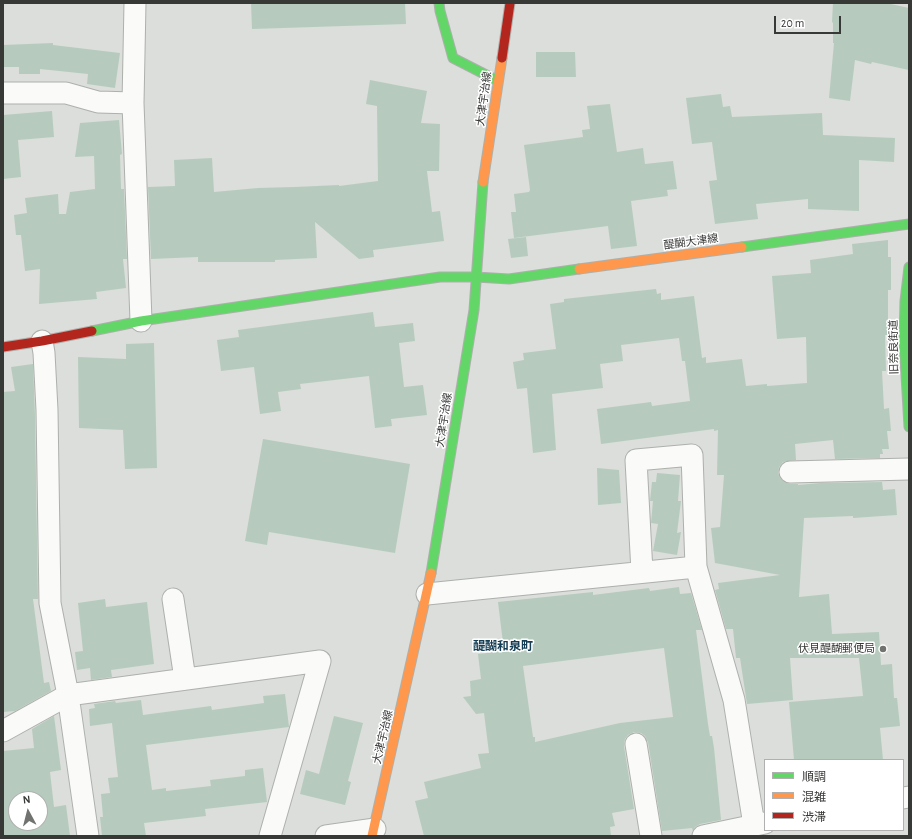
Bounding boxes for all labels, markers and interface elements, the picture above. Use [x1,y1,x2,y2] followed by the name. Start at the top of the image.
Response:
[776,8,843,34] scale bar
[781,17,804,29] text: 20 m
[474,71,494,127] street label: 大津宇治線
[663,232,719,252] street label: 醍醐大津線
[887,319,901,375] street label: 旧奈良街道
[433,392,455,448] street label: 大津宇治線
[473,639,533,653] district label: 醍醐和泉町
[798,642,875,656] place label: 伏見醍醐郵便局
[878,644,888,654] marker: 伏見醍醐郵便局
[370,709,396,765] street label: 大津宇治線
[764,759,904,831] legend
[802,771,826,783] text: 順調
[8,791,48,831] north arrow
[802,791,826,803] text: 混雑
[22,794,31,806] text: N
[802,811,826,823] text: 渋滞

